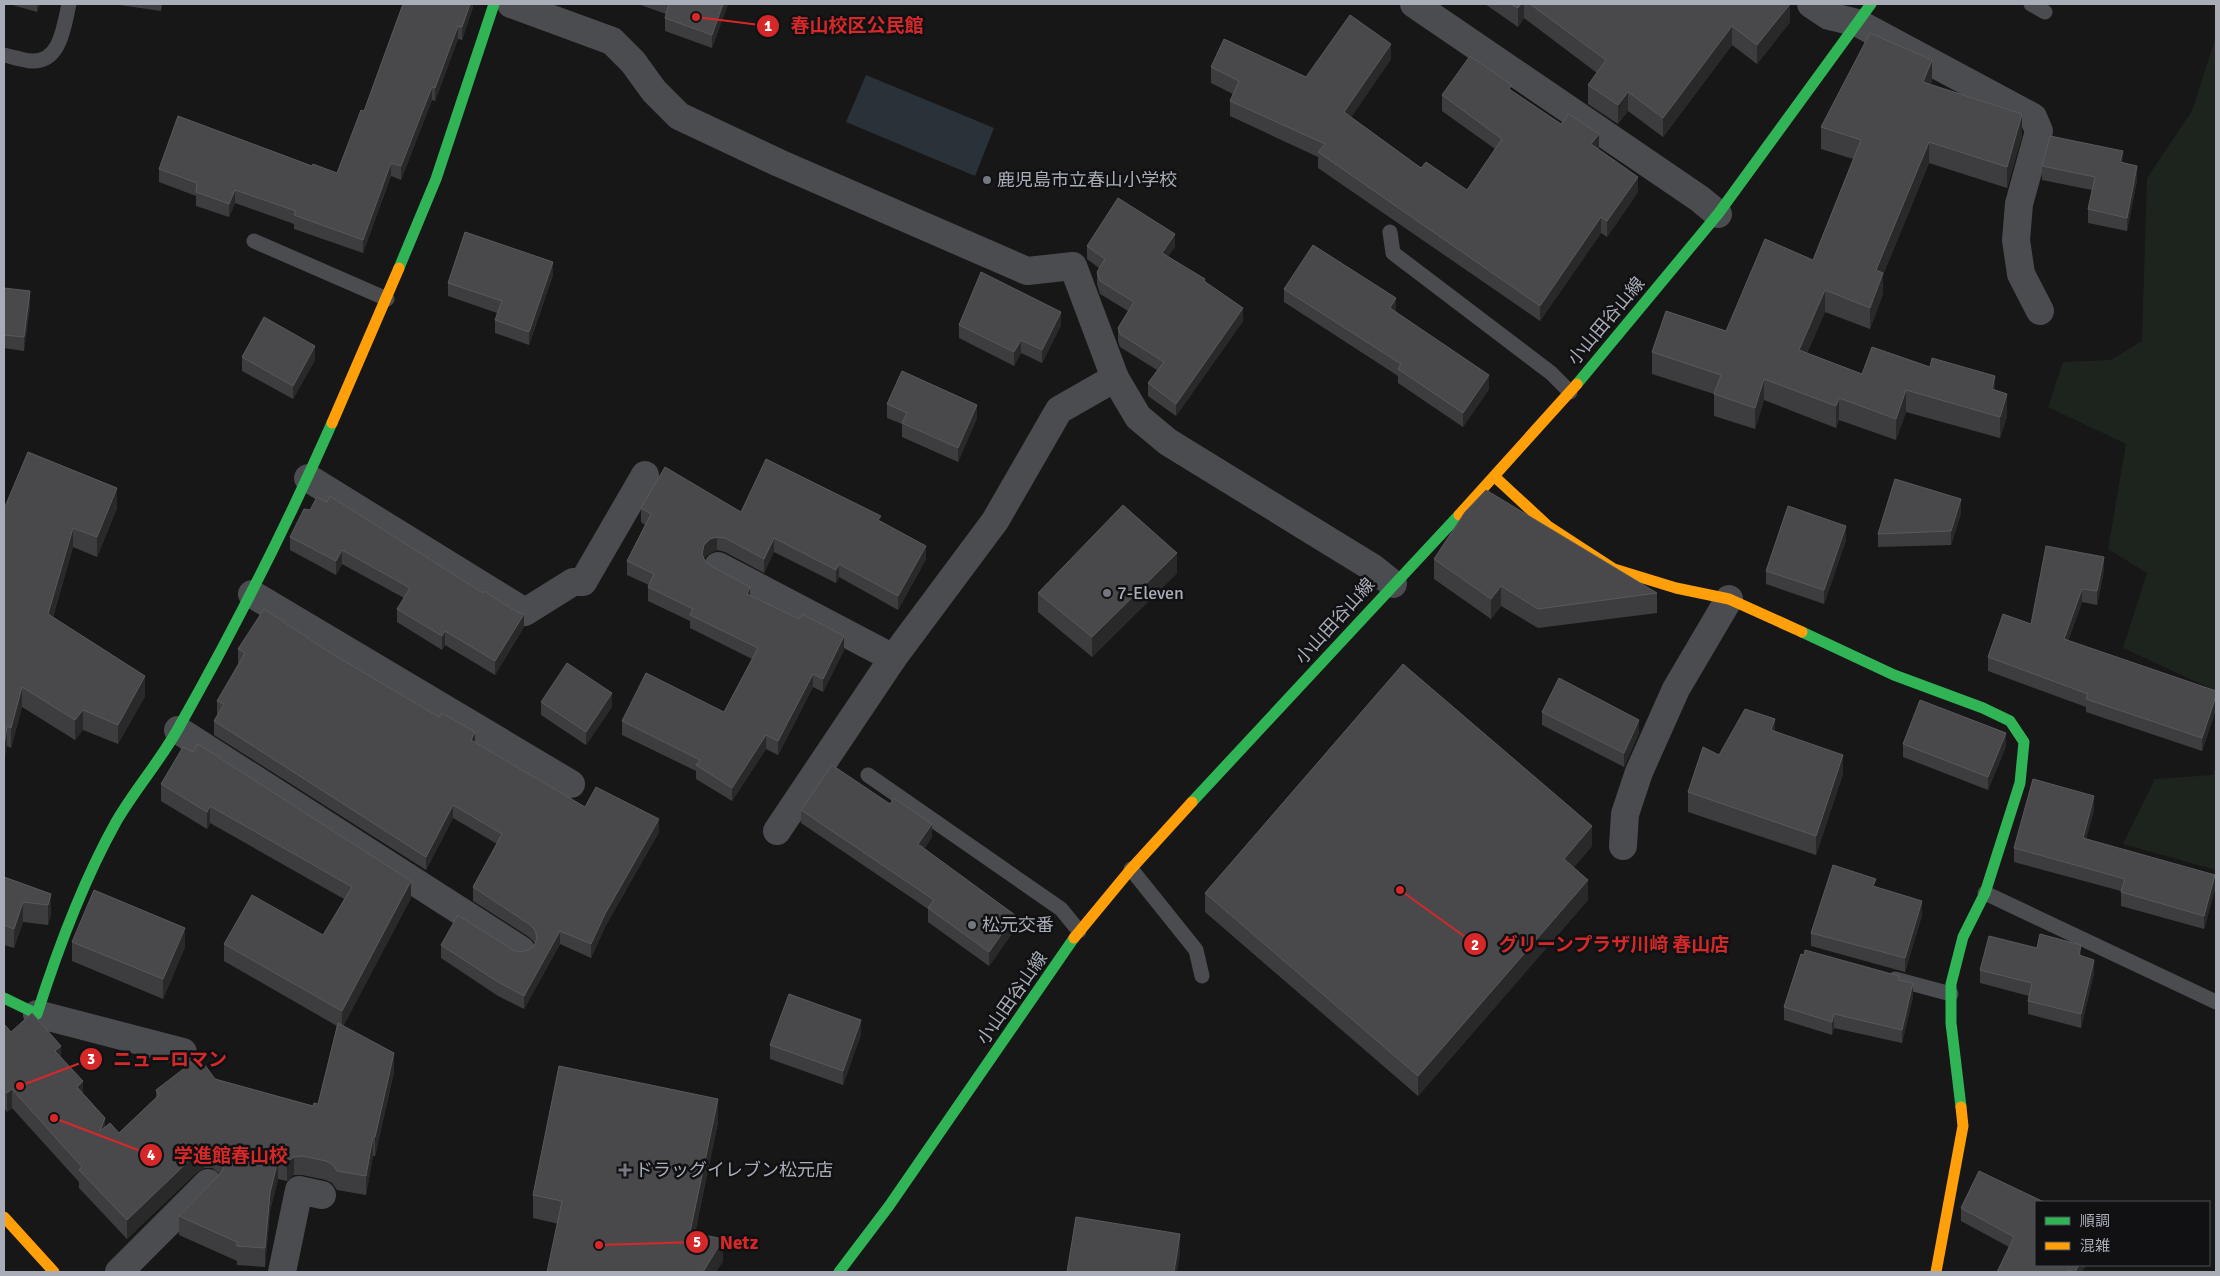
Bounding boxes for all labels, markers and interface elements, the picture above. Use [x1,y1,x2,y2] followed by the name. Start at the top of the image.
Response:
[755,9,933,43] callout: 春山校区公民館
[790,14,924,38] text: 春山校区公民館
[764,17,772,35] text: 1
[997,169,1177,191] place label: 鹿児島市立春山小学校
[981,174,993,186] marker: 鹿児島市立春山小学校
[1563,273,1649,369] street label: 小山田谷山線
[1291,574,1379,668] street label: 小山田谷山線
[1117,582,1184,604] place label: 7-Eleven
[1101,587,1113,599] marker: 7-Eleven
[982,914,1054,936] place label: 松元交番
[966,919,978,931] marker: 松元交番
[1463,927,1740,961] callout: グリーンプラザ川﨑 春山店
[1499,933,1729,957] text: グリーンプラザ川﨑 春山店
[1471,936,1479,954] text: 2
[972,947,1052,1049] street label: 小山田谷山線
[78,1042,237,1076] callout: ニューロマン
[113,1048,227,1072] text: ニューロマン
[87,1050,95,1068] text: 3
[139,1138,298,1172] callout: 学進館春山校
[174,1144,288,1168] text: 学進館春山校
[147,1146,155,1164] text: 4
[635,1159,833,1181] place label: ドラッグイレブン松元店
[619,1164,631,1176] marker: ドラッグイレブン松元店
[2035,1201,2210,1266] legend
[2080,1212,2110,1230] text: 順調
[684,1225,768,1259] callout: Netz
[720,1231,759,1255] text: Netz
[693,1233,701,1251] text: 5
[2080,1237,2110,1255] text: 混雑

